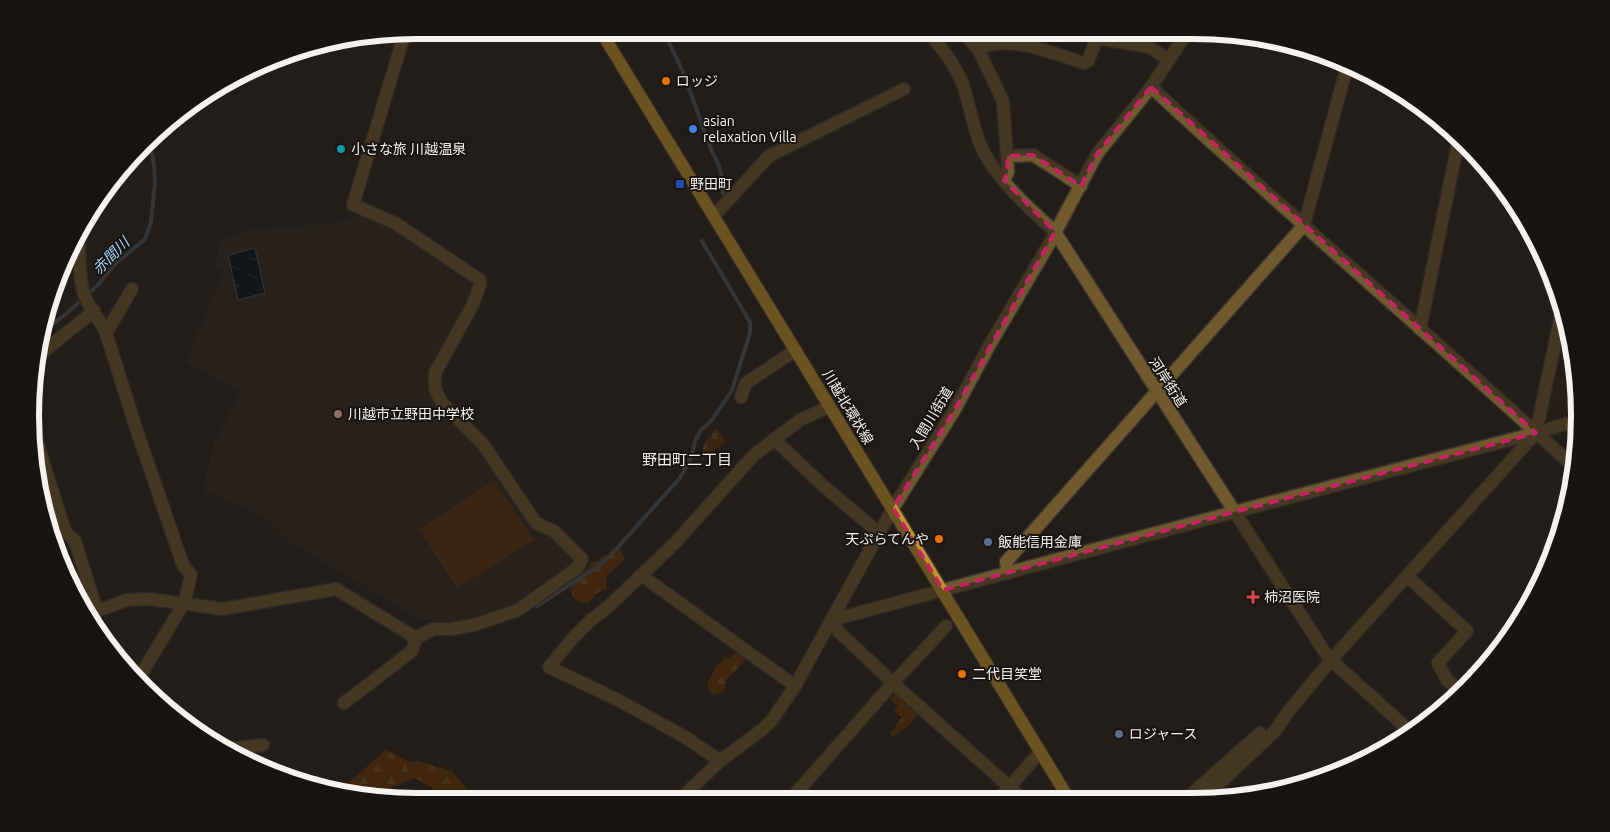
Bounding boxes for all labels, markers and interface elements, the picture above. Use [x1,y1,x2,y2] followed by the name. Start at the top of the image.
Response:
[676,73,718,89] place label: ロッジ
[660,75,672,87] marker: ロッジ
[703,113,797,145] place label: asian relaxation Villa
[687,123,699,135] marker: asian relaxation Villa
[351,141,466,157] place label: 小さな旅 川越温泉
[335,143,347,155] marker: 小さな旅 川越温泉
[690,176,732,192] place label: 野田町
[674,178,686,190] marker: 野田町
[89,232,134,278] water label: 赤間川
[1146,354,1190,410] street label: 河岸街道
[820,367,876,447] street label: 川越北環状線
[906,384,956,452] street label: 入間川街道
[348,406,474,422] place label: 川越市立野田中学校
[332,408,344,420] marker: 川越市立野田中学校
[642,451,732,468] district label: 野田町二丁目
[845,531,929,547] place label: 天ぷらてんや
[933,533,945,545] marker: 天ぷらてんや
[998,534,1082,550] place label: 飯能信用金庫
[982,536,994,548] marker: 飯能信用金庫
[1264,589,1320,605] place label: 柿沼医院
[1246,590,1260,604] marker: 柿沼医院
[972,666,1042,682] place label: 二代目笑堂
[956,668,968,680] marker: 二代目笑堂
[1129,726,1198,742] place label: ロジャース
[1113,728,1125,740] marker: ロジャース

